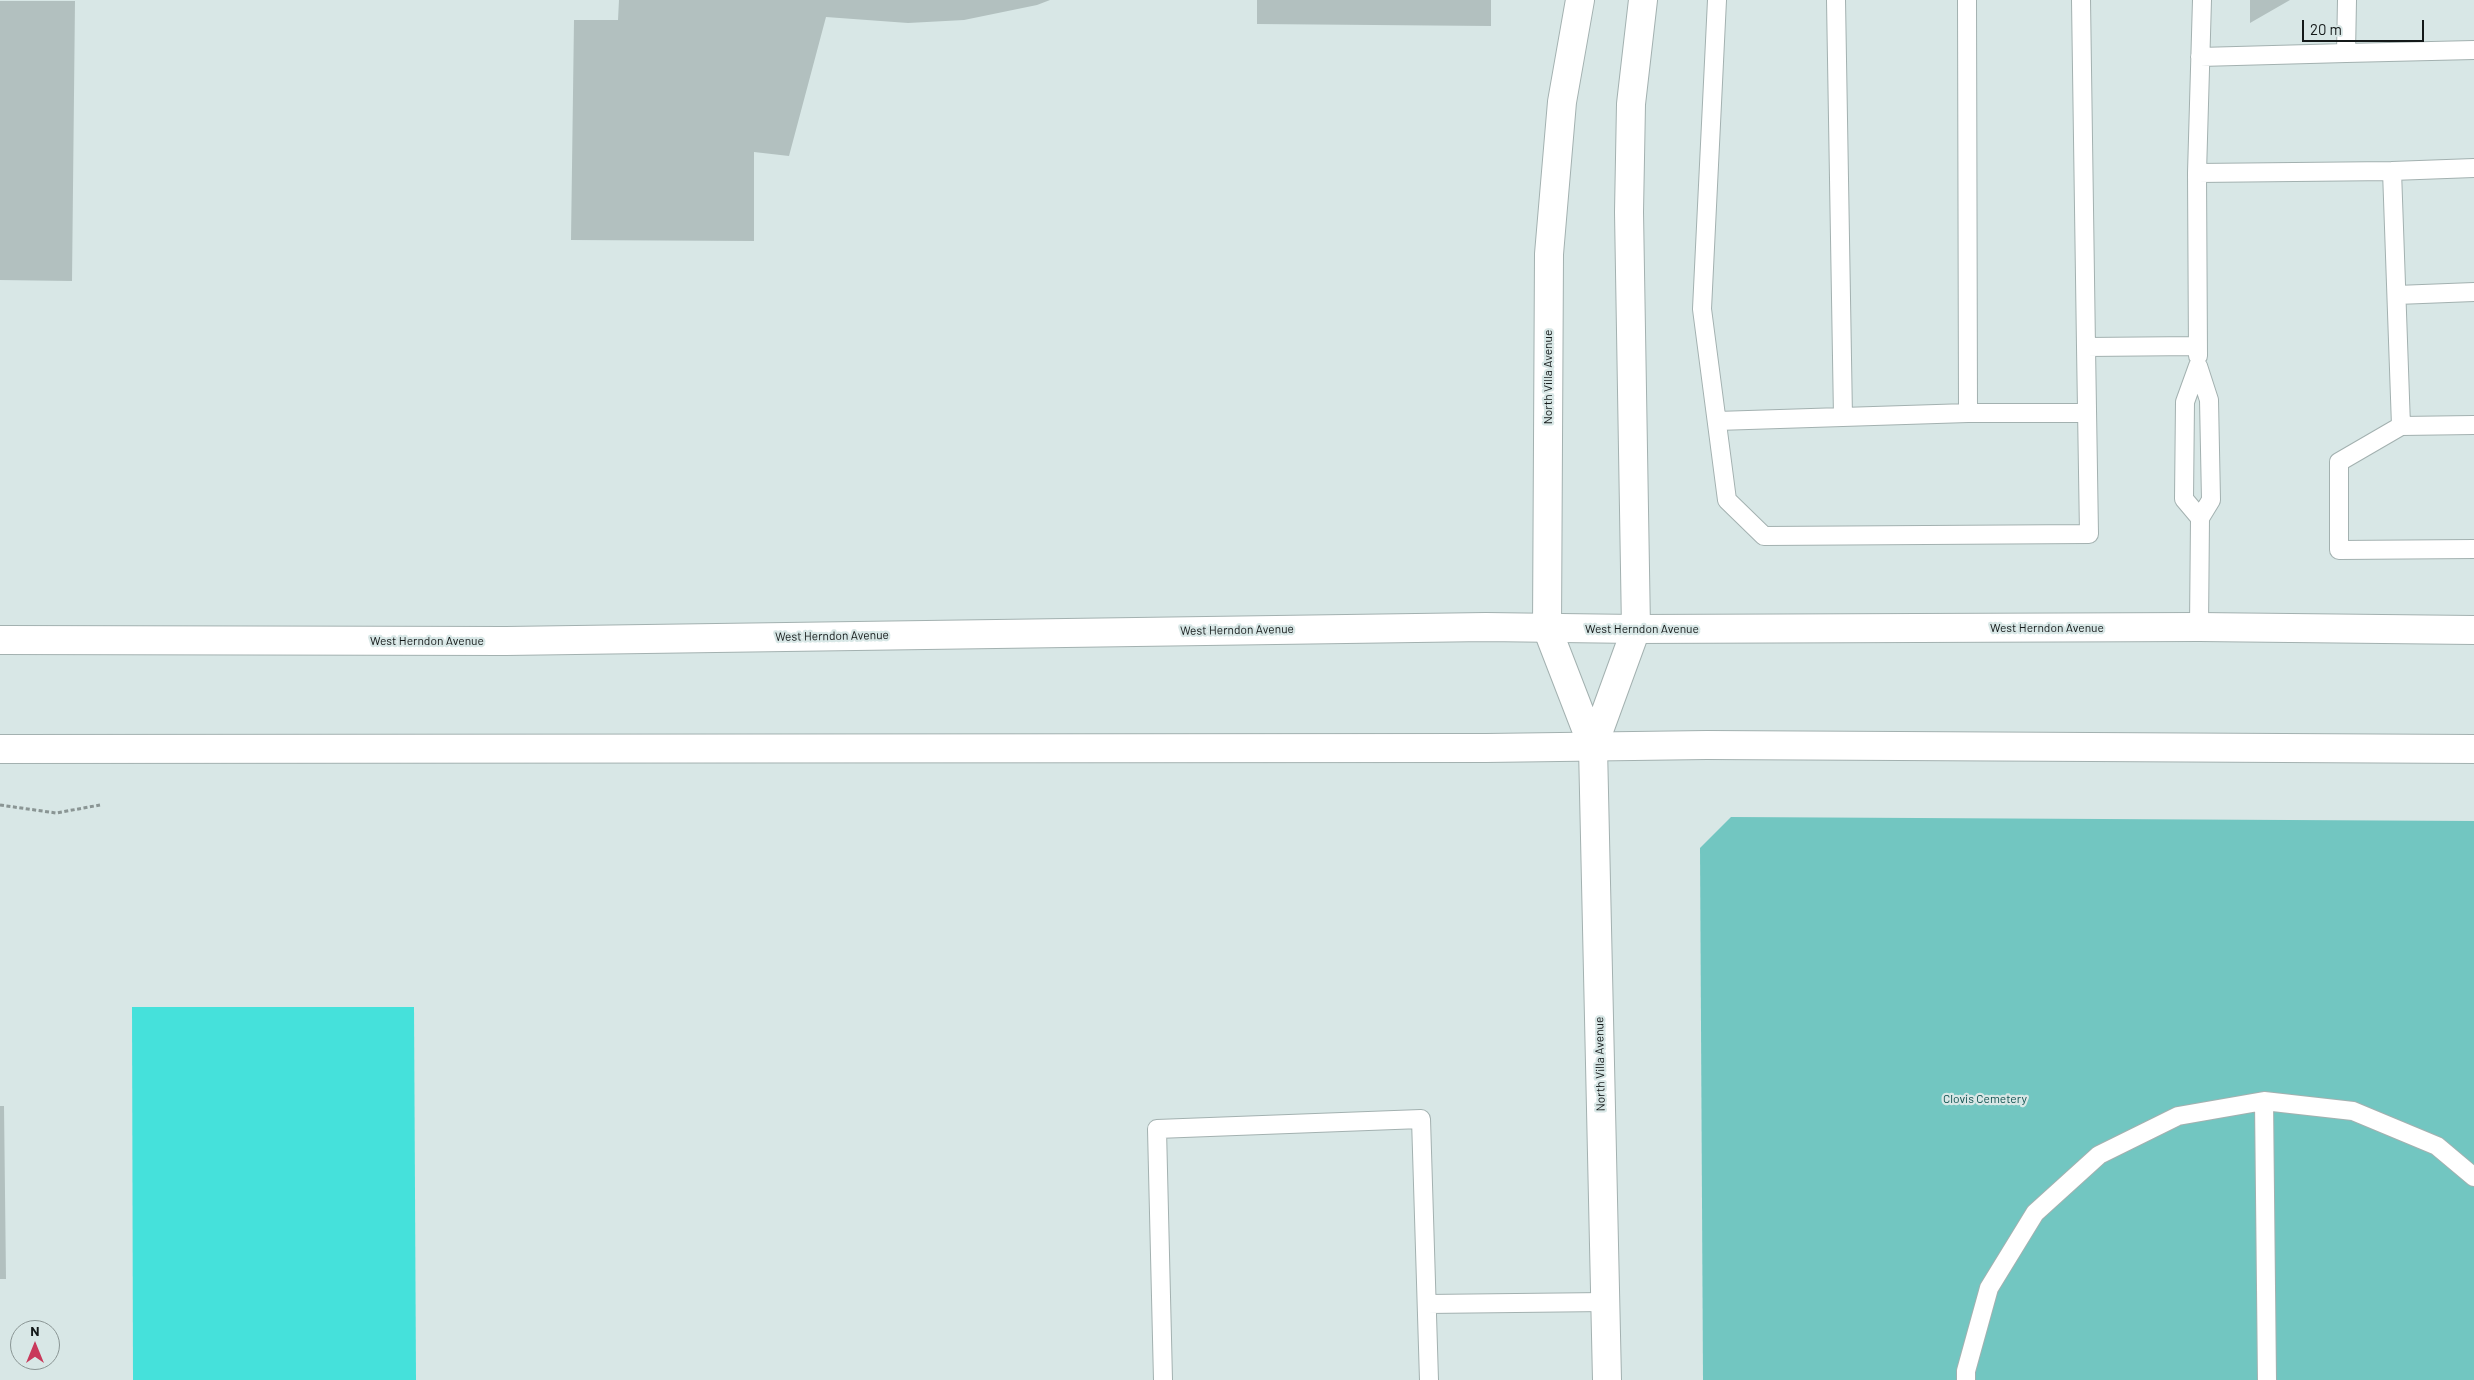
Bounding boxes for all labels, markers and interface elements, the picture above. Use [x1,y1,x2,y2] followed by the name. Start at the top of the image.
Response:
[2304,10,2426,42] scale bar
[2310,20,2342,38] text: 20 m
[1541,330,1555,424] street label: North Villa Avenue
[1990,621,2104,635] street label: West Herndon Avenue
[1180,622,1294,638] street label: West Herndon Avenue
[1585,622,1699,636] street label: West Herndon Avenue
[775,628,889,644] street label: West Herndon Avenue
[370,634,484,648] street label: West Herndon Avenue
[1592,1017,1608,1111] street label: North Villa Avenue
[1943,1092,2027,1106] park label: Clovis Cemetery
[10,1320,60,1370] north arrow
[30,1322,40,1339] text: N

